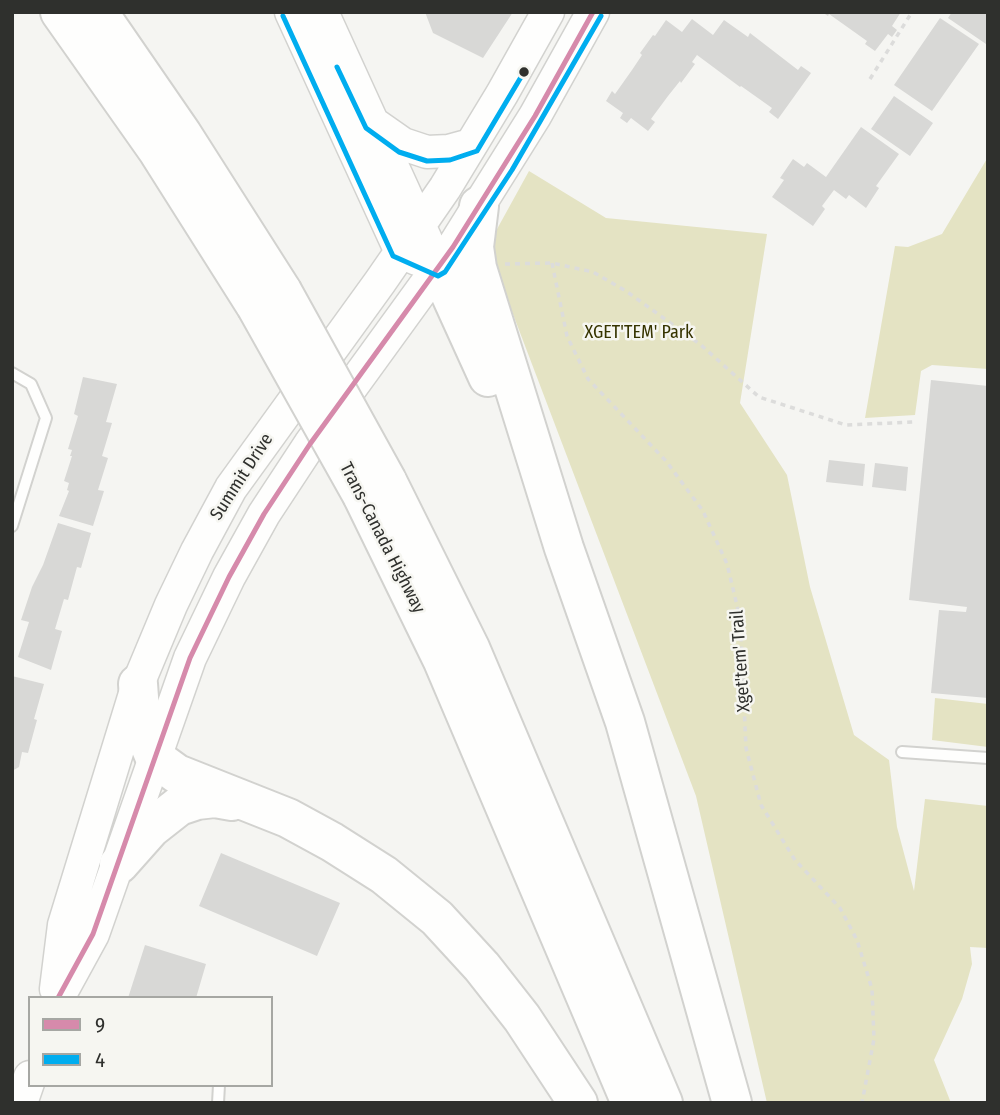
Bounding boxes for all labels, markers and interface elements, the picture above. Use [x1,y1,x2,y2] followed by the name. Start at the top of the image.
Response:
[517,65,531,79] unlabelled marker
[584,322,694,344] park label: XGET'TEM' Park
[206,430,278,524] street label: Summit Drive
[335,459,429,617] street label: Trans-Canada Highway
[727,609,755,713] street label: Xget'tem' Trail
[28,996,273,1087] legend
[95,1012,105,1038] text: 9
[95,1047,105,1073] text: 4

